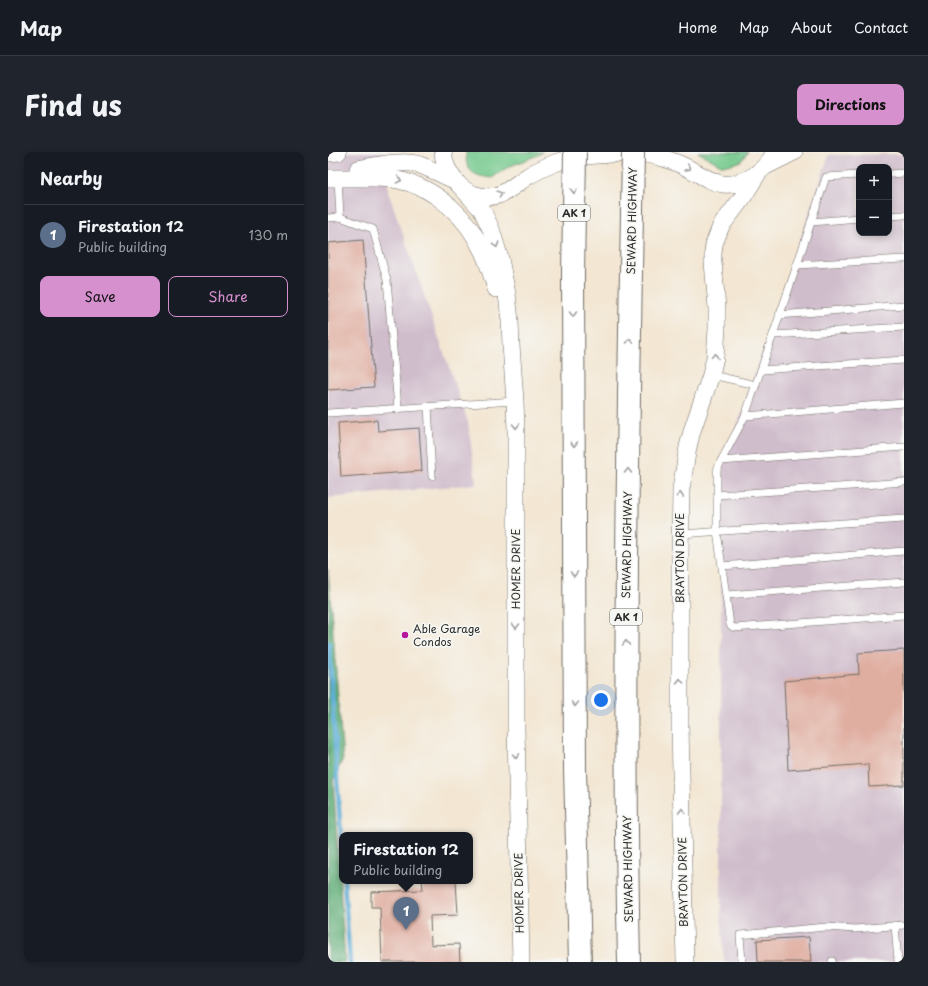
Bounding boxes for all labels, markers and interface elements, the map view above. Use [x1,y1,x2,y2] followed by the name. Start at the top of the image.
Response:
[20,14,62,42] text: Map
[678,17,717,38] text: Home
[739,17,769,38] text: Map
[791,17,832,38] text: About
[854,17,908,38] text: Contact
[24,83,122,126] text: Find us
[797,84,904,125] button: Directions
[684,163,691,171] one-way arrow
[856,164,892,236] map controls
[856,164,892,200] button: +
[40,165,102,191] text: Nearby
[622,167,641,275] street label: SEWARD HIGHWAY
[396,176,402,184] one-way arrow
[570,188,578,194] one-way arrow
[496,190,503,199] one-way arrow
[856,200,892,236] button: −
[558,205,590,221] road number: AK 1
[78,214,184,237] text: Firestation 12
[50,225,56,244] text: 1
[249,225,288,244] text: 130 m
[78,237,167,256] text: Public building
[491,242,500,249] one-way arrow
[40,276,160,317] button: Save
[168,276,288,317] button: Share
[569,311,577,317] one-way arrow
[626,338,634,344] one-way arrow
[710,353,718,359] one-way arrow
[512,423,520,429] one-way arrow
[570,441,578,447] one-way arrow
[624,468,632,474] one-way arrow
[617,491,636,599] street label: SEWARD HIGHWAY
[676,492,685,498] one-way arrow
[671,513,688,603] street label: BRAYTON DRIVE
[507,529,524,609] street label: HOMER DRIVE
[570,571,578,577] one-way arrow
[610,609,642,625] road number: AK 1
[413,620,480,650] place label: Able Garage Condos
[512,623,520,629] one-way arrow
[400,630,410,640] marker: Able Garage Condos
[622,640,630,646] one-way arrow
[676,678,684,684] one-way arrow
[591,690,611,710] your location
[571,701,579,707] one-way arrow
[512,753,520,759] one-way arrow
[678,808,686,814] one-way arrow
[618,815,637,923] street label: SEWARD HIGHWAY
[339,832,473,884] popup
[353,837,459,860] text: Firestation 12
[673,837,692,927] street label: BRAYTON DRIVE
[509,852,528,933] street label: HOMER DRIVE
[353,860,442,879] text: Public building
[393,897,419,930] pin: 1

